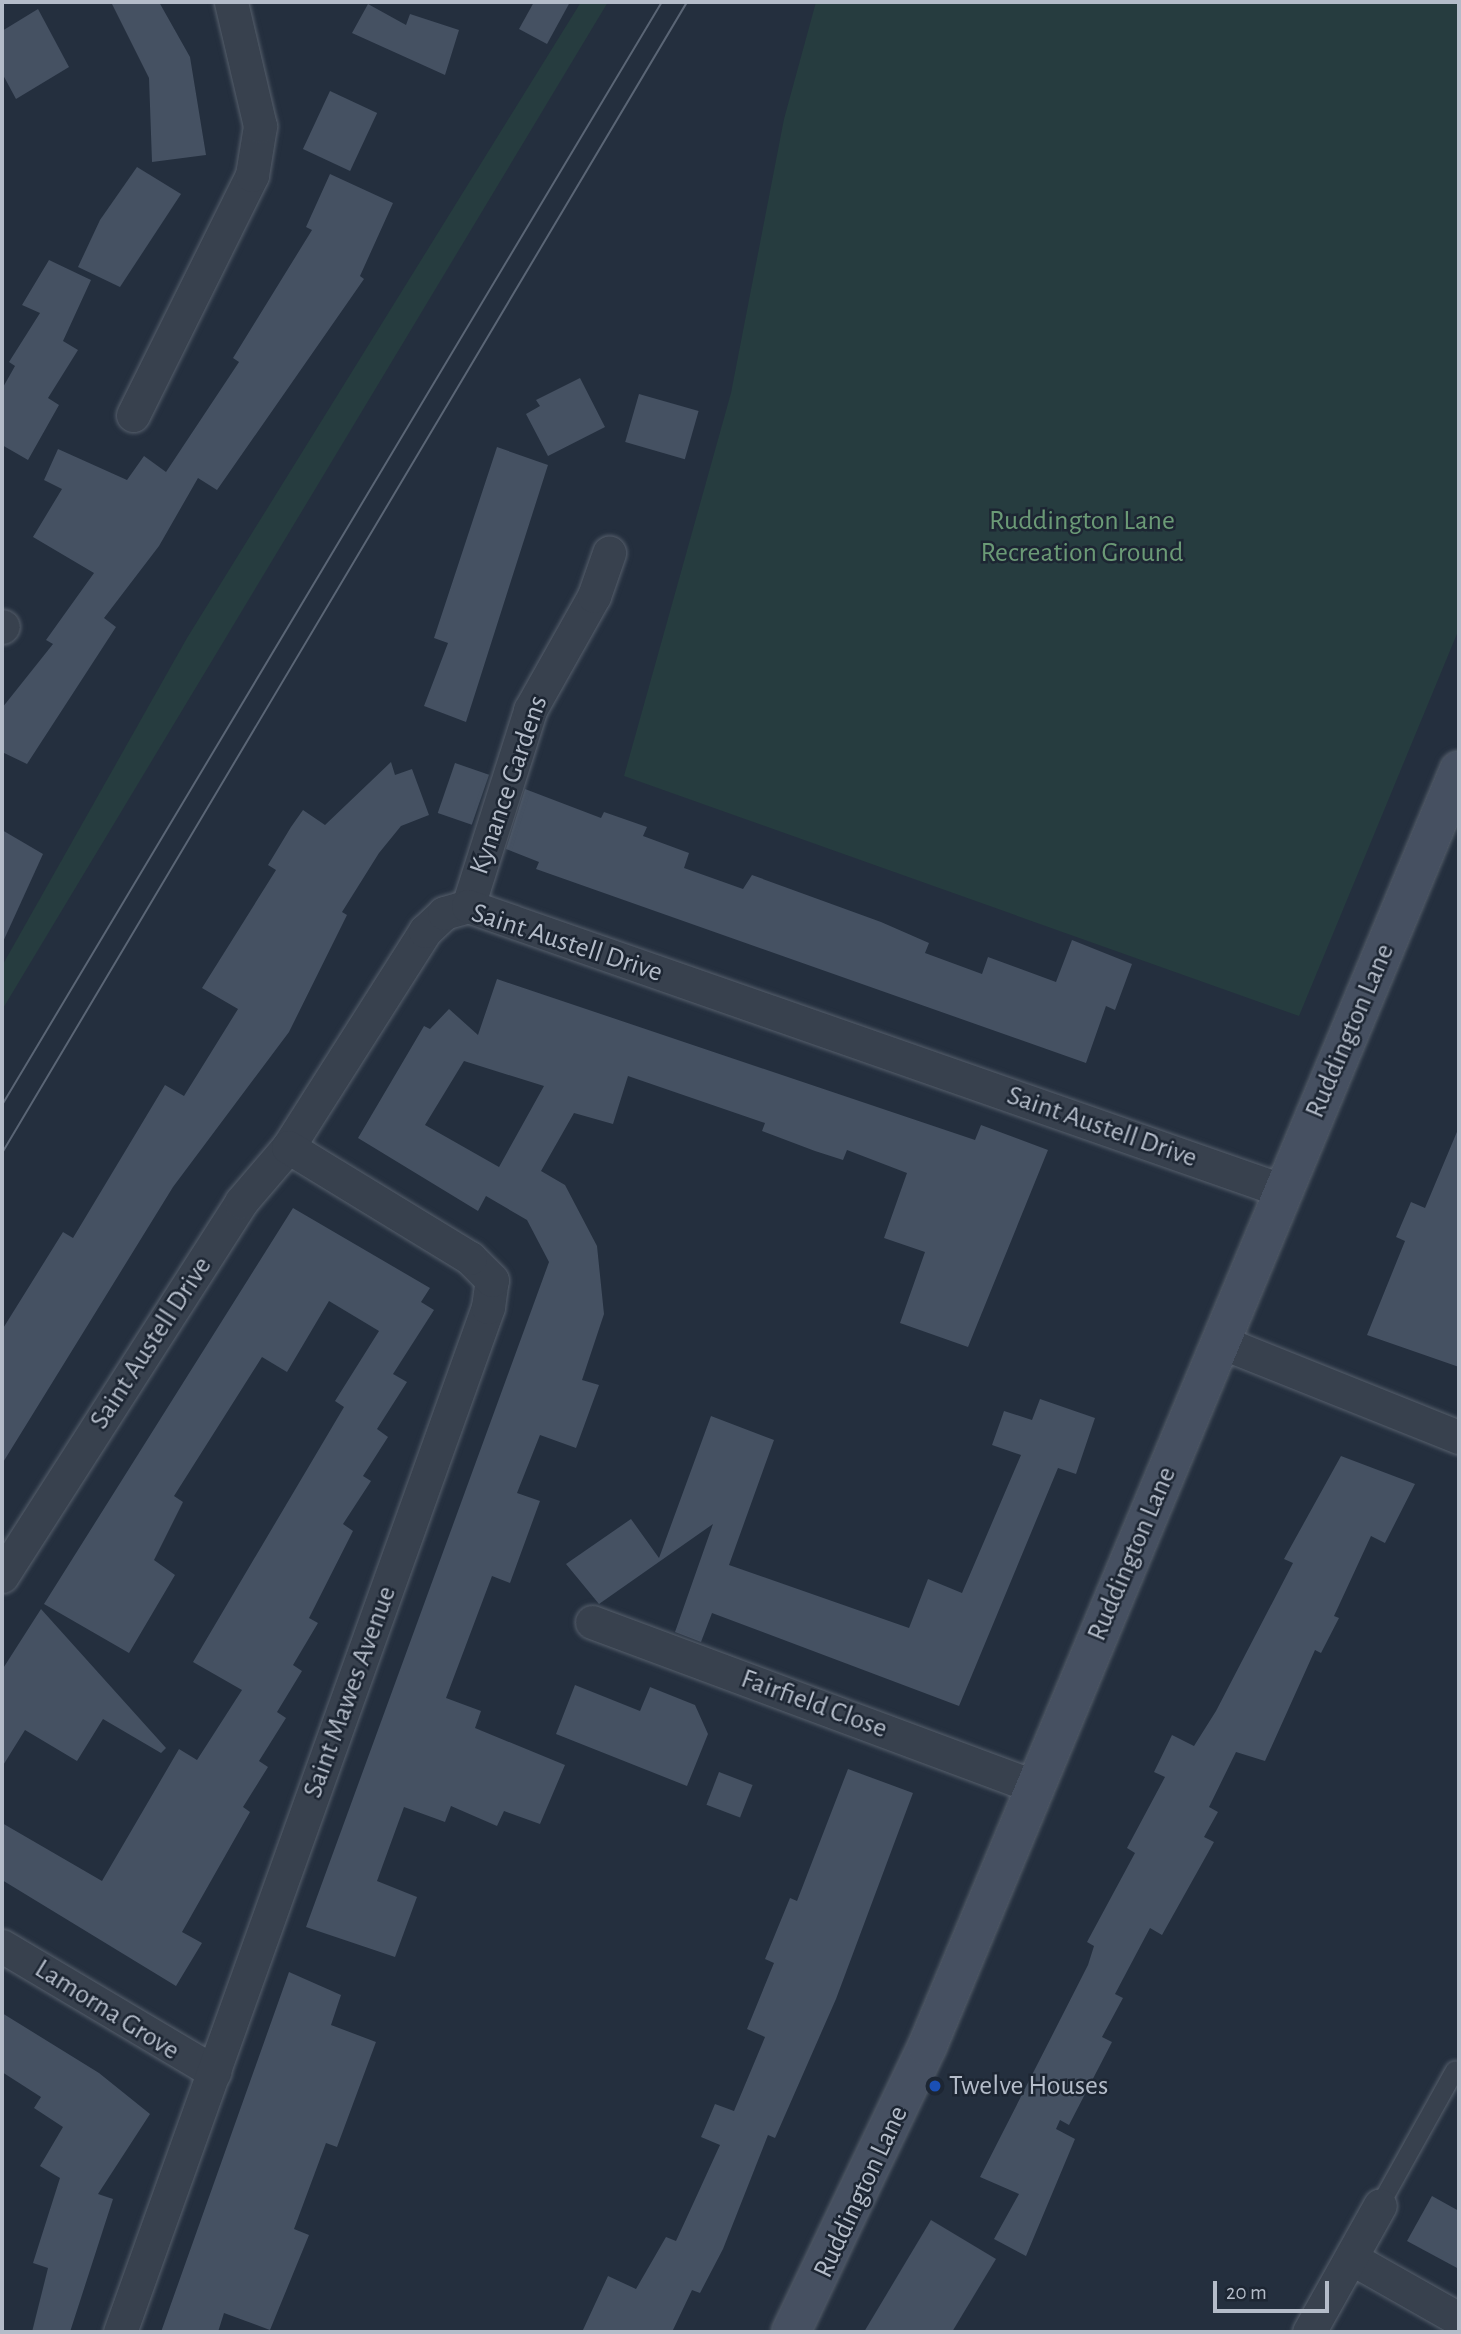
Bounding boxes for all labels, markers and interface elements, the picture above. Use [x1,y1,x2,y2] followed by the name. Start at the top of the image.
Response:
[980,504,1184,570] park label: Ruddington Lane Recreation Ground
[463,691,555,879] street label: Kynance Gardens
[467,896,667,990] street label: Saint Austell Drive
[1298,939,1402,1123] street label: Ruddington Lane
[1003,1079,1201,1175] street label: Saint Austell Drive
[83,1250,219,1436] street label: Saint Austell Drive
[1080,1462,1184,1646] street label: Ruddington Lane
[296,1582,404,1802] street label: Saint Mawes Avenue
[736,1662,892,1746] street label: Fairfield Close
[28,1952,186,2068] street label: Lamorna Grove
[949,2069,1108,2103] place label: Twelve Houses
[927,2078,943,2094] marker: Twelve Houses
[807,2101,915,2283] street label: Ruddington Lane
[1216,2268,1332,2312] scale bar
[1226,2282,1267,2303] text: 20 m

